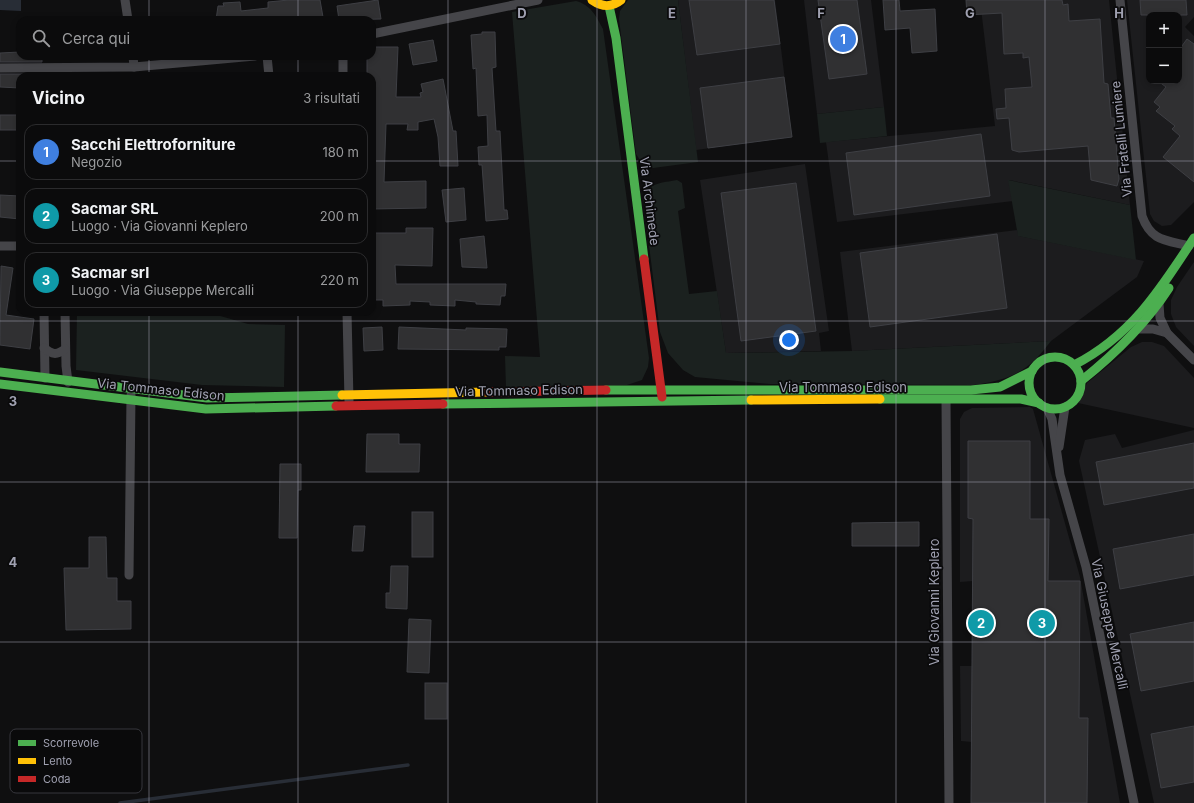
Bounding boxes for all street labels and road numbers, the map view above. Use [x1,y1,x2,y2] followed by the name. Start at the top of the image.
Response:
[1107,80,1135,198] street label: Via Fratelli Lumiere
[637,156,663,246] street label: Via Archimede
[97,374,225,404] street label: Via Tommaso Edison
[779,379,907,395] street label: Via Tommaso Edison
[455,381,583,399] street label: Via Tommaso Edison
[926,538,942,666] street label: Via Giovanni Keplero
[1088,557,1132,691] street label: Via Giuseppe Mercalli

